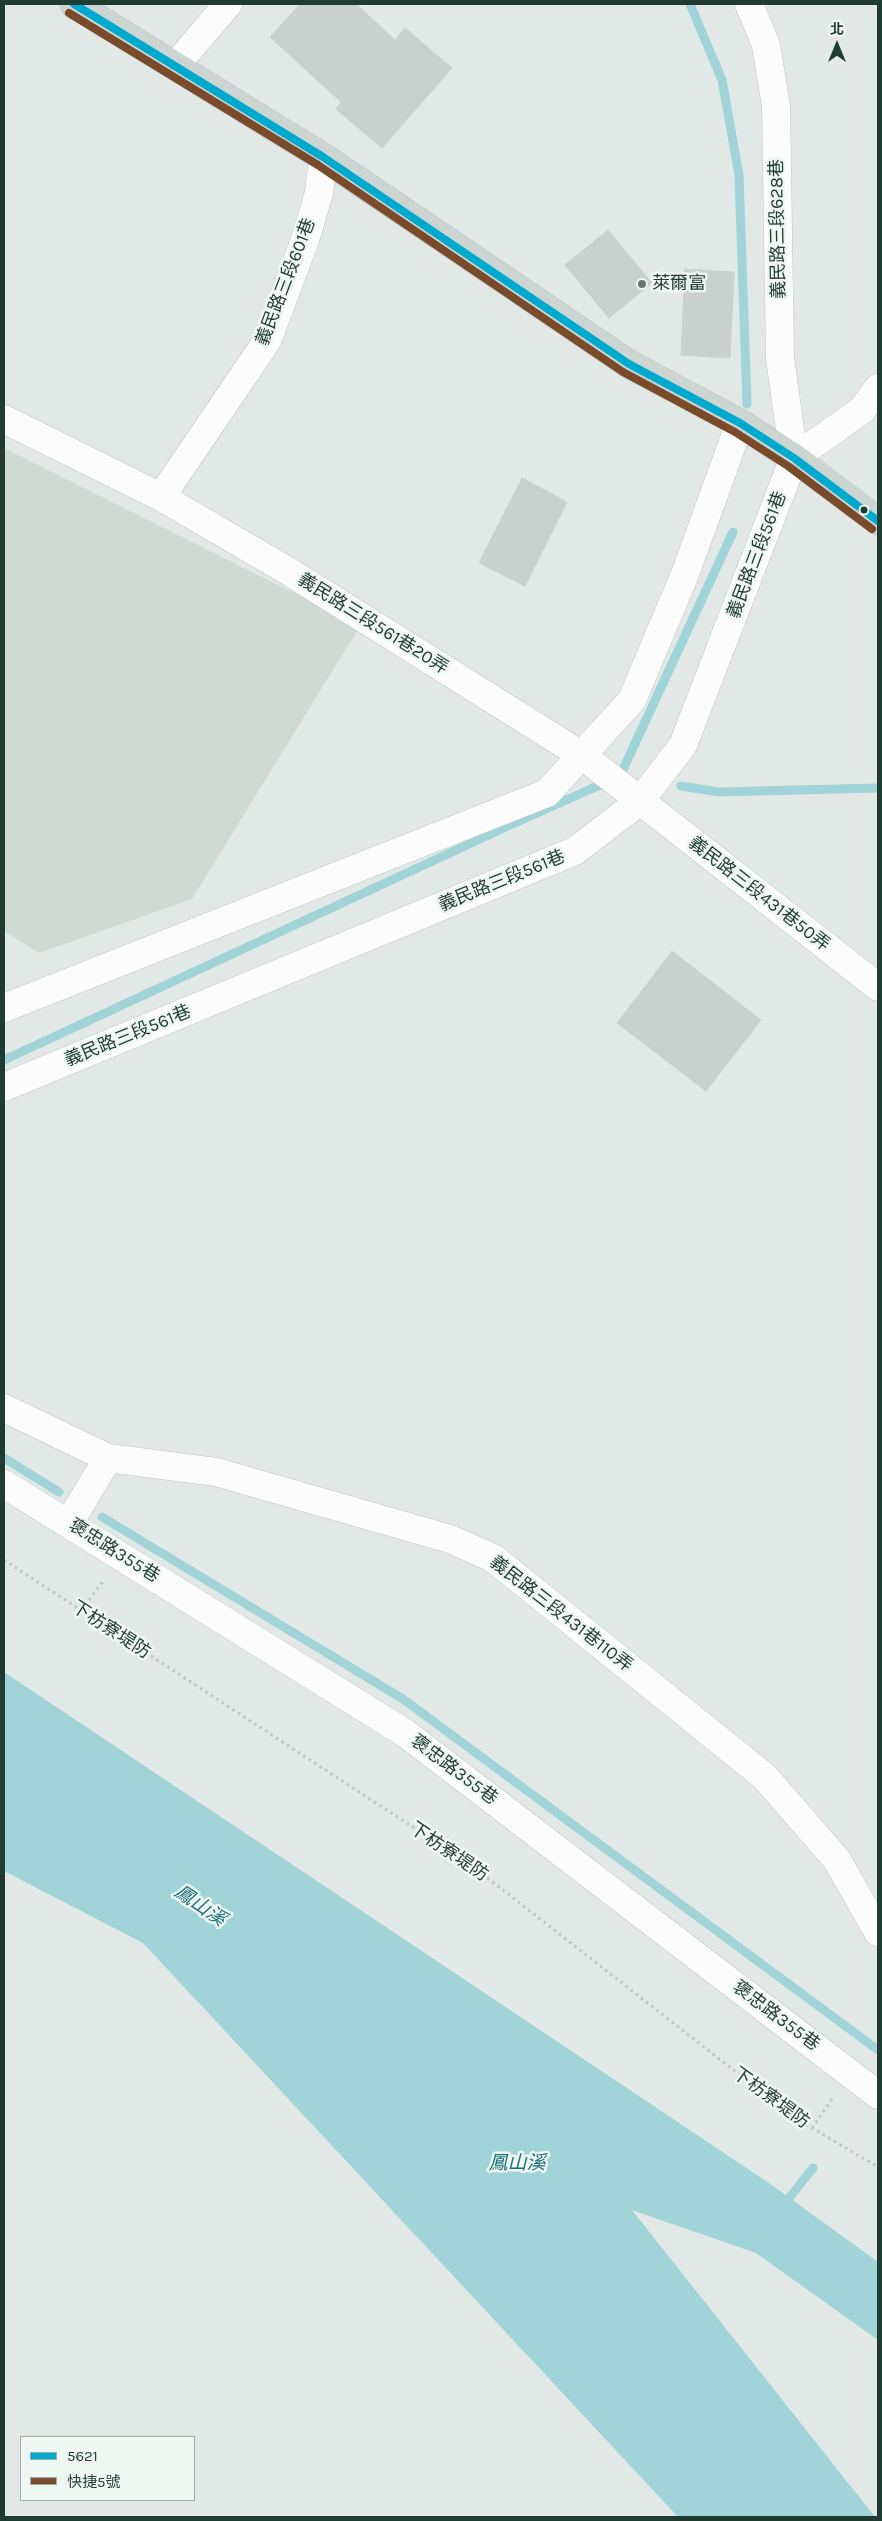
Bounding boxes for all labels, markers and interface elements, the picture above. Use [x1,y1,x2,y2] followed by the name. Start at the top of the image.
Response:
[812,20,862,70] north arrow
[830,21,844,38] text: 北
[766,159,790,299] street label: 義民路三段628巷
[252,215,320,349] street label: 義民路三段601巷
[652,273,706,295] place label: 萊爾富
[636,278,648,290] marker: 萊爾富
[723,488,791,622] street label: 義民路三段561巷
[859,505,869,515] unlabelled marker
[294,569,452,679] street label: 義民路三段561巷20弄
[684,832,834,956] street label: 義民路三段431巷50弄
[436,846,568,916] street label: 義民路三段561巷
[62,1001,194,1071] street label: 義民路三段561巷
[65,1515,163,1587] street label: 褒忠路355巷
[485,1552,637,1676] street label: 義民路三段431巷110弄
[67,1596,155,1664] street label: 下枋寮堤防
[406,1730,502,1810] street label: 褒忠路355巷
[406,1818,492,1886] street label: 下枋寮堤防
[170,1881,230,1931] water label: 鳳山溪
[728,1976,824,2056] street label: 褒忠路355巷
[728,2063,814,2133] street label: 下枋寮堤防
[489,2153,545,2175] water label: 鳳山溪
[20,2436,195,2501] legend
[67,2447,98,2465] text: 5621
[67,2473,120,2491] text: 快捷5號

